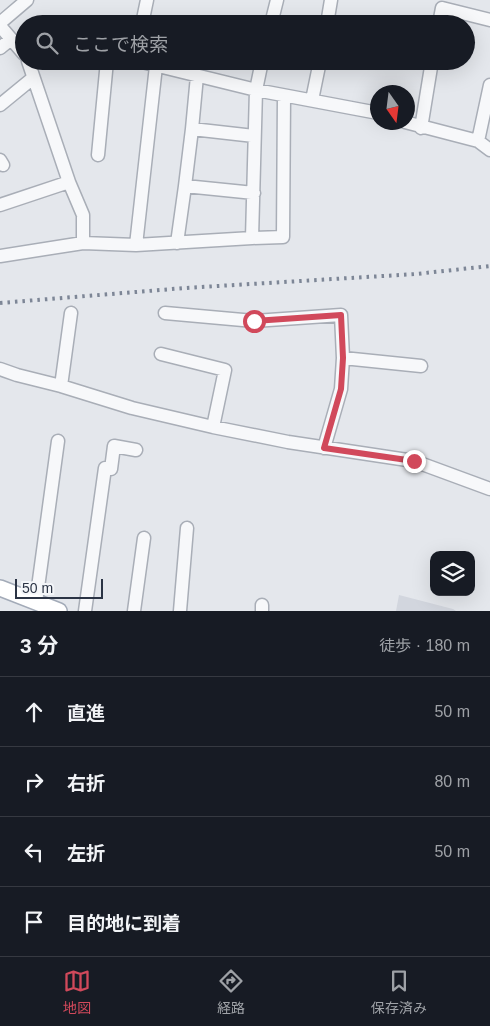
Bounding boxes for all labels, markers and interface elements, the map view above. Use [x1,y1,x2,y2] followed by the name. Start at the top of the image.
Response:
[15,15,475,70] search box
[33,29,61,57] icon: search
[73,34,168,55] text: ここで検索
[370,85,415,130] north arrow
[243,310,266,333] route start
[403,450,426,473] route end
[430,551,475,596] map controls
[430,551,475,596] button: layers
[15,576,102,599] scale bar
[22,580,53,596] text: 50 m
[20,634,59,657] text: 3 分
[379,637,470,654] text: 徒歩 · 180 m
[20,698,48,726] icon: ahead
[67,703,105,724] text: 直進
[434,703,470,720] text: 50 m
[20,768,48,796] icon: right
[67,773,105,794] text: 右折
[434,773,470,790] text: 80 m
[20,838,48,866] icon: left
[67,843,105,864] text: 左折
[434,843,470,860] text: 50 m
[20,908,48,936] icon: arrive
[67,913,181,934] text: 目的地に到着
[63,967,91,1017] tab: 地図
[217,967,245,1017] tab: 経路
[371,967,427,1017] tab: 保存済み

